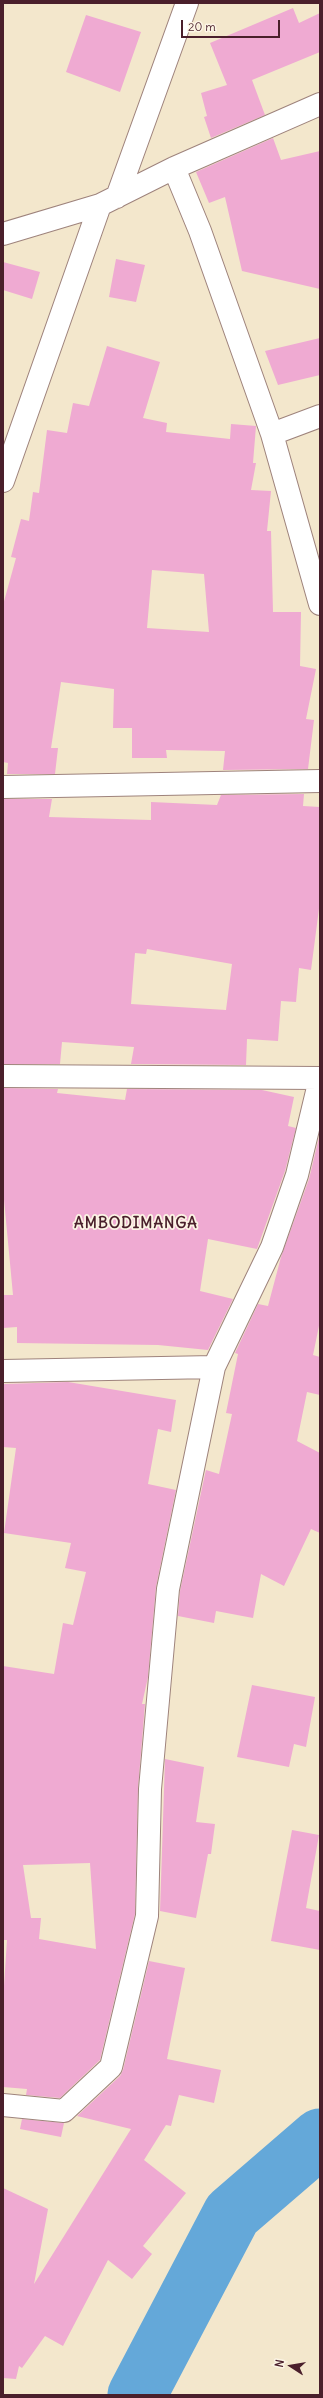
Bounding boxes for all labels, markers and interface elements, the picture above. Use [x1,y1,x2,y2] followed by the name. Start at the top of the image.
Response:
[183,12,282,38] scale bar
[188,19,216,34] text: 20 m
[74,1215,198,1233] district label: AMBODIMANGA
[271,2346,311,2386] north arrow
[272,2358,287,2369] text: N

